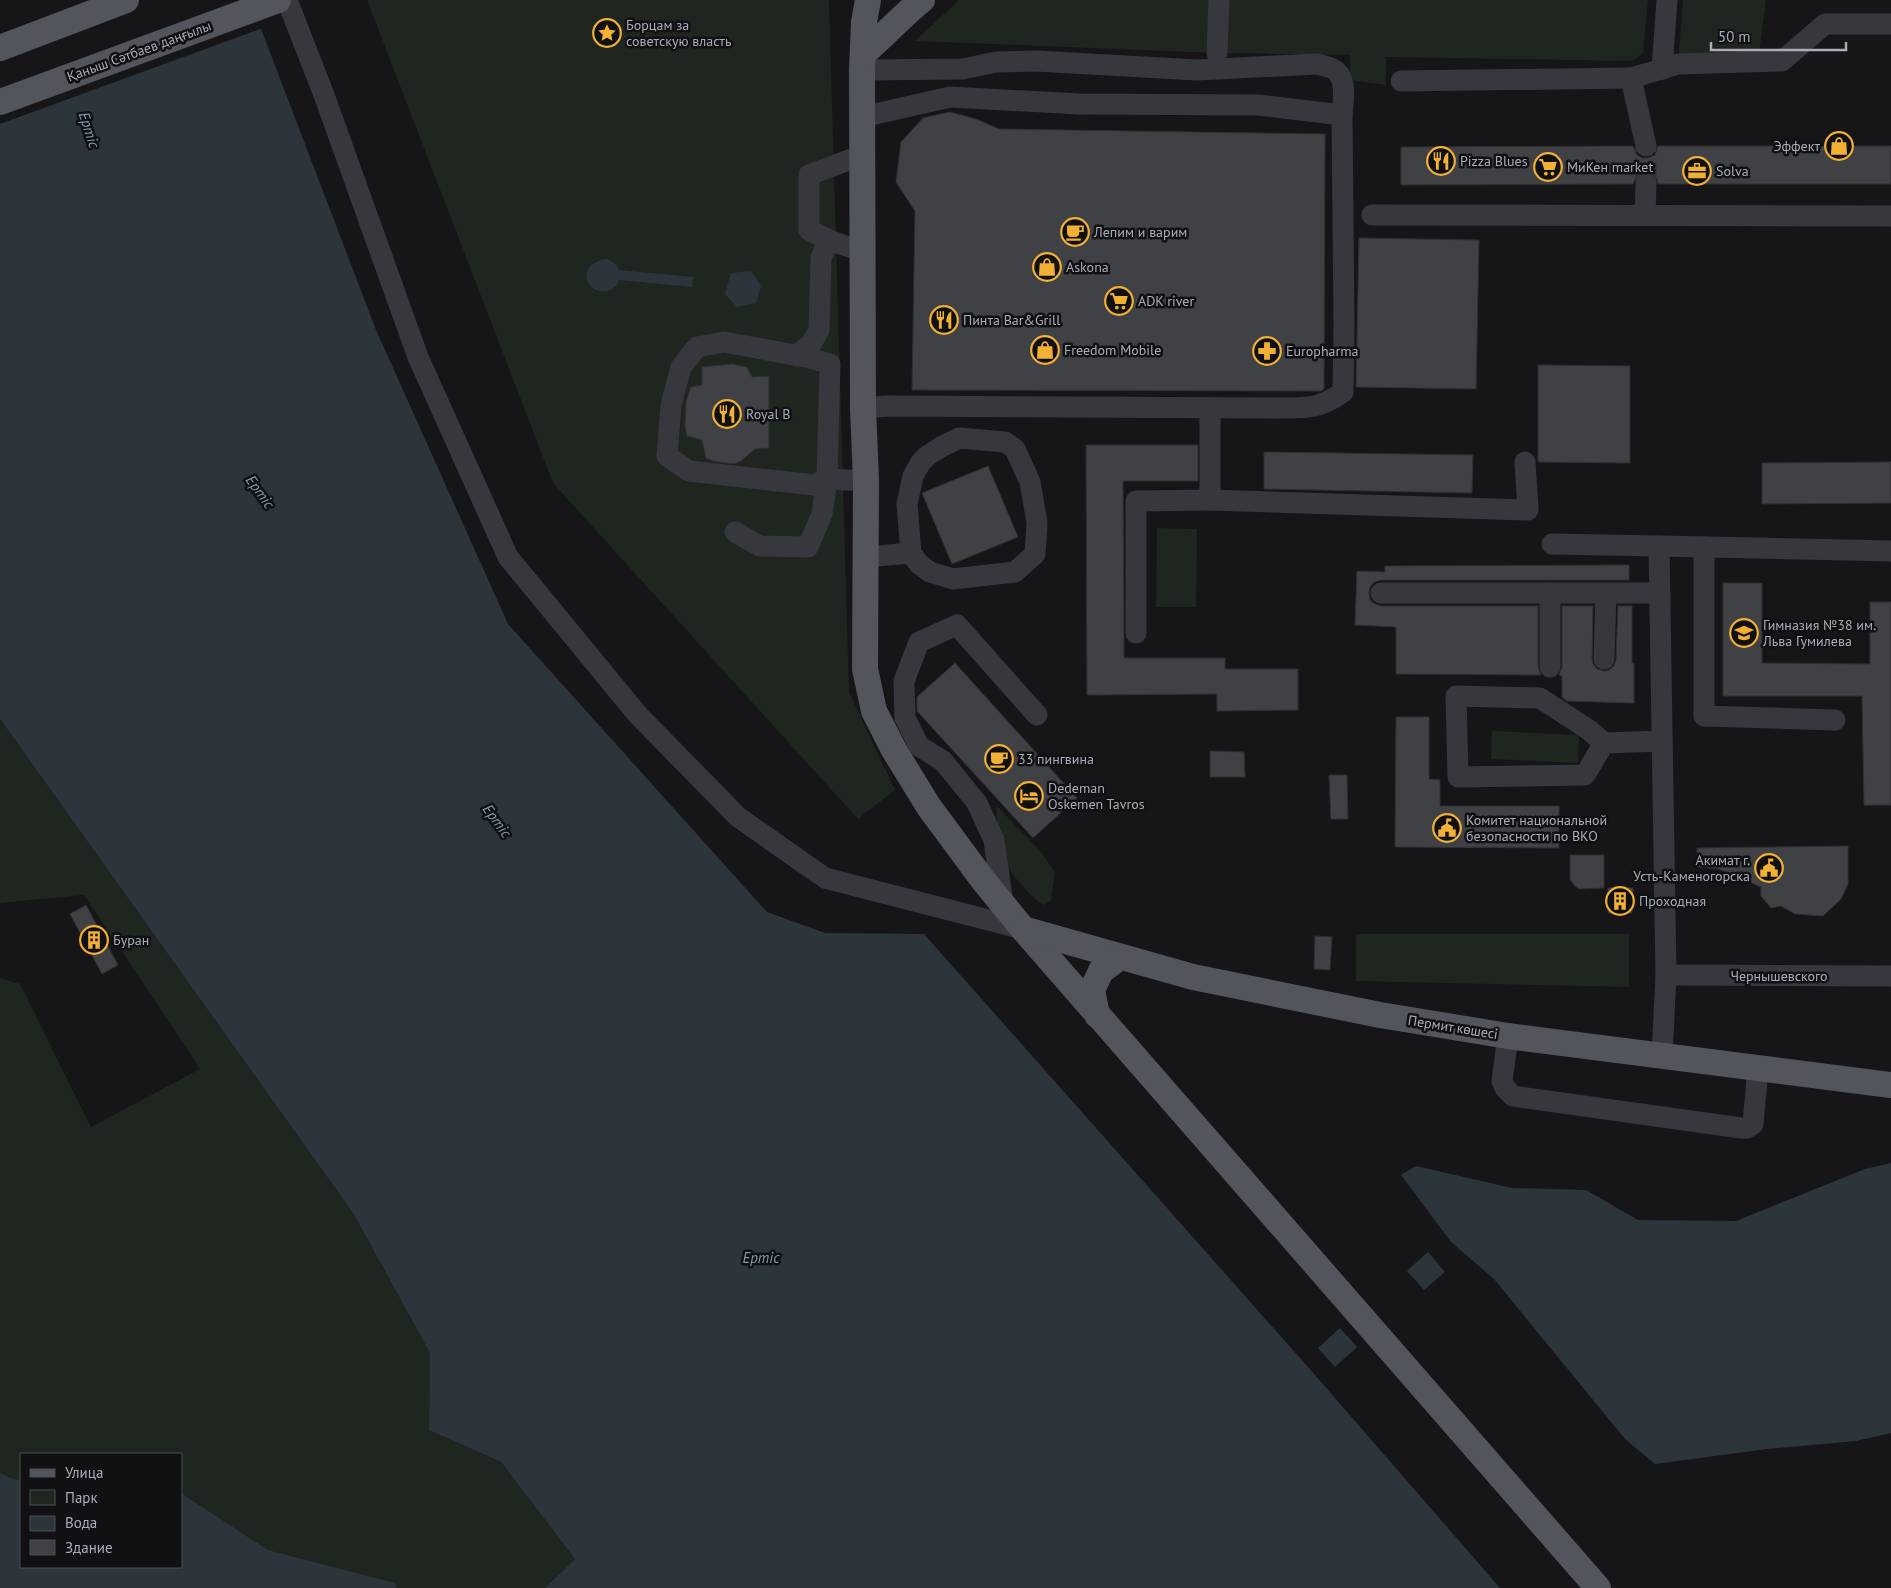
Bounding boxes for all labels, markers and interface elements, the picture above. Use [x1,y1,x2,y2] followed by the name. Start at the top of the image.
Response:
[626,16,732,50] place label: Борцам за советскую власть
[64,17,214,85] street label: Қаныш Сәтбаев даңғылы
[592,18,622,48] place icon: Борцам за советскую власть
[1711,20,1846,52] scale bar
[1718,27,1751,46] text: 50 m
[75,109,104,151] water label: Ертіс
[1824,131,1854,161] shop icon: Эффект
[1774,137,1820,155] place label: Эффект
[1426,146,1456,176] restaurant icon: Pizza Blues
[1460,152,1528,170] place label: Pizza Blues
[1533,152,1563,182] supermarket icon: МиКен market
[1682,156,1712,186] office icon: Solva
[1567,158,1653,176] place label: МиКен market
[1716,162,1749,180] place label: Solva
[1060,217,1090,247] cafe icon: Лепим и варим
[1093,223,1187,241] place label: Лепим и варим
[1032,252,1062,282] shop icon: Askona
[1066,258,1109,276] place label: Askona
[1104,286,1134,316] supermarket icon: ADK river
[1138,292,1194,310] place label: ADK river
[929,305,959,335] restaurant icon: Пинта Bar&Grill
[963,311,1060,329] place label: Пинта Bar&Grill
[1030,335,1060,365] shop icon: Freedom Mobile
[1252,336,1282,366] pharmacy icon: Europharma
[1064,341,1161,359] place label: Freedom Mobile
[1286,342,1359,360] place label: Europharma
[712,399,742,429] restaurant icon: Royal B
[746,405,790,423] place label: Royal B
[242,471,279,513] water label: Ертіс
[1762,616,1876,650] place label: Гимназия №38 им. Льва Гумилева
[1729,618,1759,648] school or university icon: Гимназия №38 им. Льва Гумилева
[984,744,1014,774] cafe icon: 33 пингвина
[1018,750,1094,768] place label: 33 пингвина
[1048,779,1145,813] place label: Dedeman Oskemen Tavros
[1014,781,1044,811] hotel icon: Dedeman Oskemen Tavros
[479,800,516,842] water label: Ертіс
[1466,811,1607,845] place label: Комитет национальной безопасности по ВКО
[1432,813,1462,843] public building icon: Комитет национальной безопасности по ВКО
[1633,851,1750,885] place label: Акимат г. Усть-Каменогорска
[1754,853,1784,883] public building icon: Акимат г. Усть-Каменогорска
[1605,886,1635,916] building icon: Проходная
[1639,892,1706,910] place label: Проходная
[79,925,109,955] building icon: Буран
[113,931,149,949] place label: Буран
[1730,967,1828,985] street label: Чернышевского
[1407,1011,1499,1043] street label: Пермит көшесі
[743,1248,780,1267] water label: Ертіс
[20,1453,182,1568] legend
[65,1463,103,1482] text: Улица
[65,1488,98,1507] text: Парк
[65,1513,97,1532] text: Вода
[65,1538,113,1557] text: Здание

